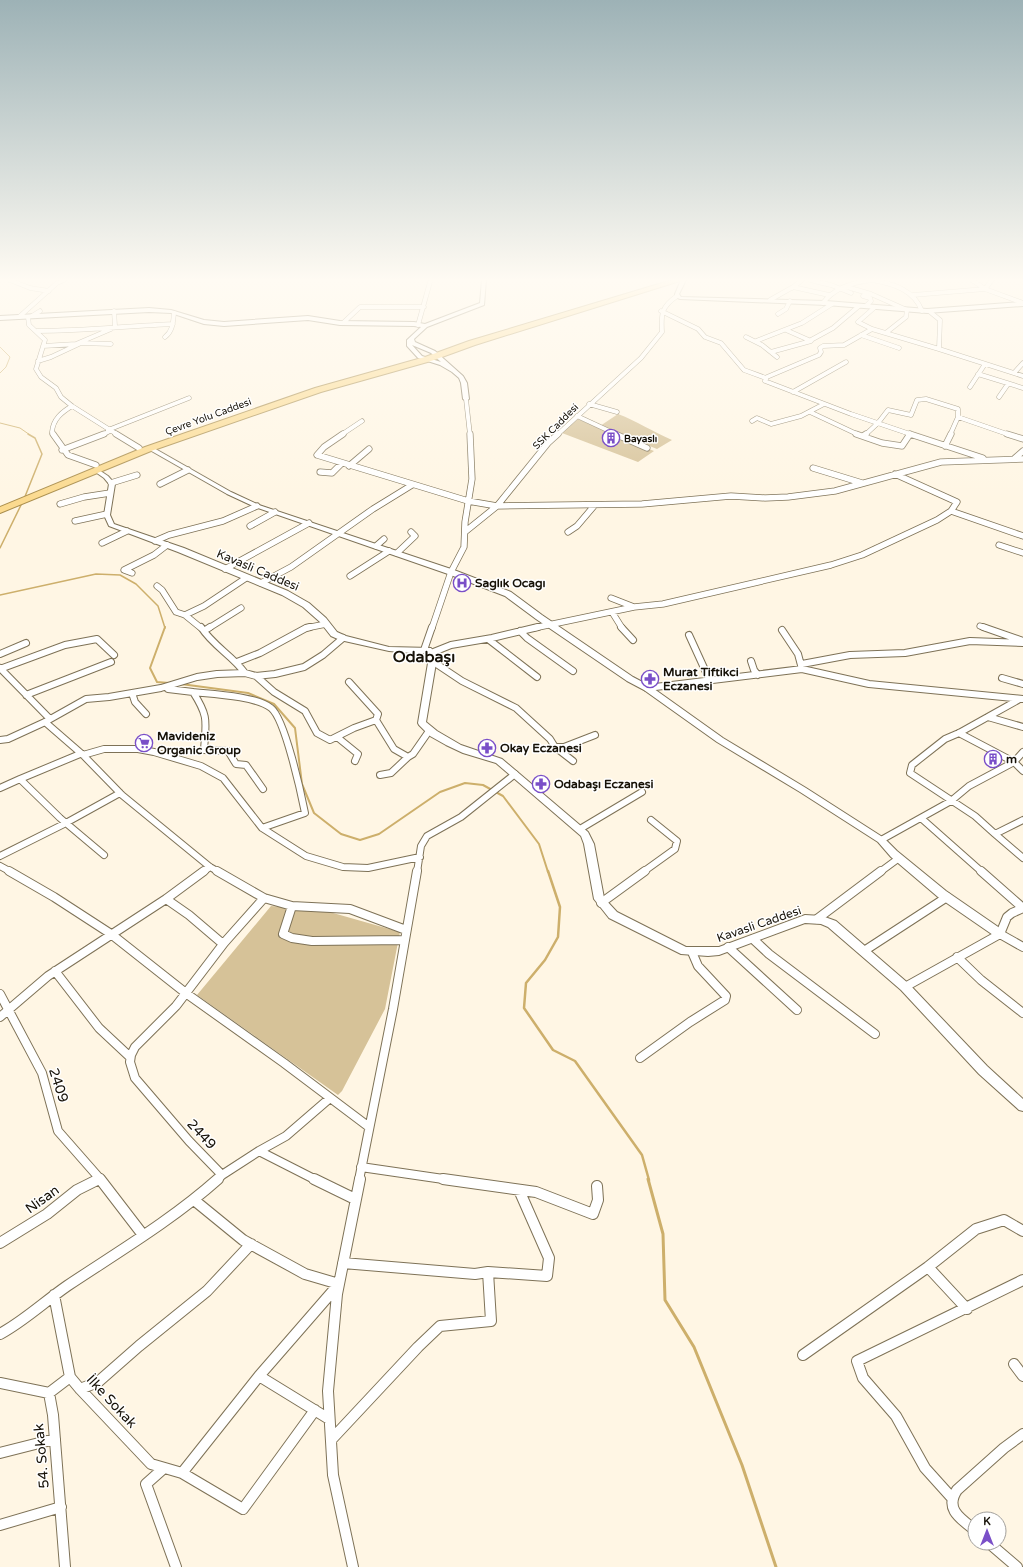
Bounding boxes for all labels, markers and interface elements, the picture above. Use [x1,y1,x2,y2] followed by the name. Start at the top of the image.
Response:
[164,396,253,438] street label: Çevre Yolu Caddesi
[530,401,581,452] street label: SSK Caddesi
[601,428,621,448] building icon: Bayaslı
[624,433,657,445] place label: Bayaslı
[215,546,301,594] street label: Kavasli Caddesi
[452,573,472,593] hospital icon: Saglık Ocagı
[475,576,546,591] place label: Saglık Ocagı
[393,647,455,667] district label: Odabaşı
[663,665,739,693] place label: Murat Tiftikci Eczanesi
[640,669,660,689] pharmacy icon: Murat Tiftikci Eczanesi
[157,729,241,758] place label: Mavideniz Organic Group
[134,733,154,753] supermarket icon: Mavideniz Organic Group
[477,738,497,758] pharmacy icon: Okay Eczanesi
[500,741,582,756] place label: Okay Eczanesi
[983,749,1003,769] building icon: m
[1006,752,1017,766] place label: m
[531,774,551,794] pharmacy icon: Odabaşı Eczanesi
[554,777,653,792] place label: Odabaşı Eczanesi
[715,903,803,945] street label: Kavasli Caddesi
[45,1066,72,1105] street label: 2409
[183,1116,220,1153] street label: 2449
[22,1181,63,1217] street label: Nisan
[83,1371,141,1432] street label: İlke Sokak
[30,1422,53,1489] street label: 54. Sokak
[967,1511,1007,1551] north arrow
[983,1515,991,1528] text: K

